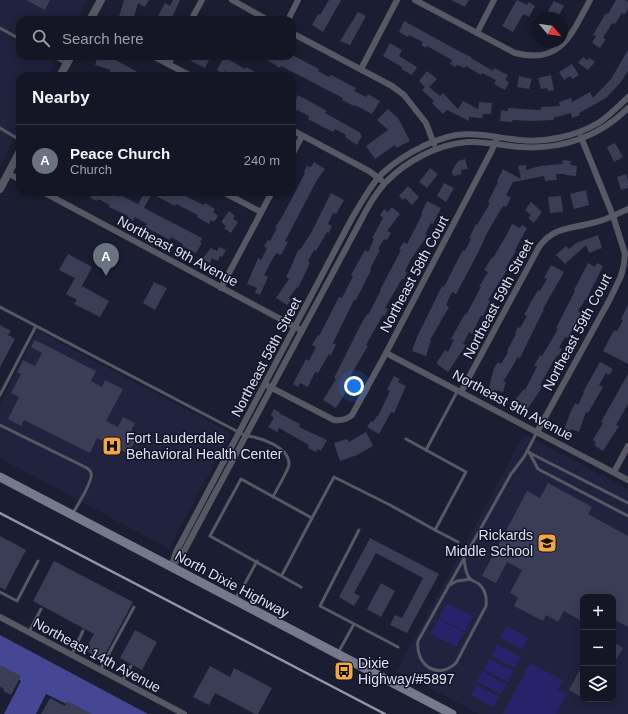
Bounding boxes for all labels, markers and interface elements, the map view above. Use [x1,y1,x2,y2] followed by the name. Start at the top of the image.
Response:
[532,12,568,48] north arrow
[16,16,296,60] search box
[30,27,52,49] icon: search
[62,30,144,47] text: Search here
[32,88,90,107] text: Nearby
[70,145,170,162] text: Peace Church
[40,153,50,168] text: A
[244,153,280,168] text: 240 m
[70,162,112,177] text: Church
[115,212,241,290] street label: Northeast 9th Avenue
[376,213,452,335] street label: Northeast 58th Court
[460,236,536,362] street label: Northeast 59th Street
[93,243,119,276] pin: A
[539,271,615,393] street label: Northeast 59th Court
[228,294,304,420] street label: Northeast 58th Street
[450,366,576,444] street label: Northeast 9th Avenue
[344,376,364,396] your location
[126,430,283,462] place label: Fort Lauderdale Behavioral Health Center
[101,435,123,457] hospital icon: Fort Lauderdale Behavioral Health Center
[445,527,533,559] place label: Rickards Middle School
[536,532,558,554] school or university icon: Rickards Middle School
[172,547,292,621] street label: North Dixie Highway
[580,594,616,702] map controls
[580,594,616,630] button: +
[30,615,164,696] street label: Northeast 14th Avenue
[580,630,616,666] button: −
[358,655,455,687] place label: Dixie Highway/#5897
[333,660,355,682] bus stop icon: Dixie Highway/#5897
[580,666,616,702] button: layers

